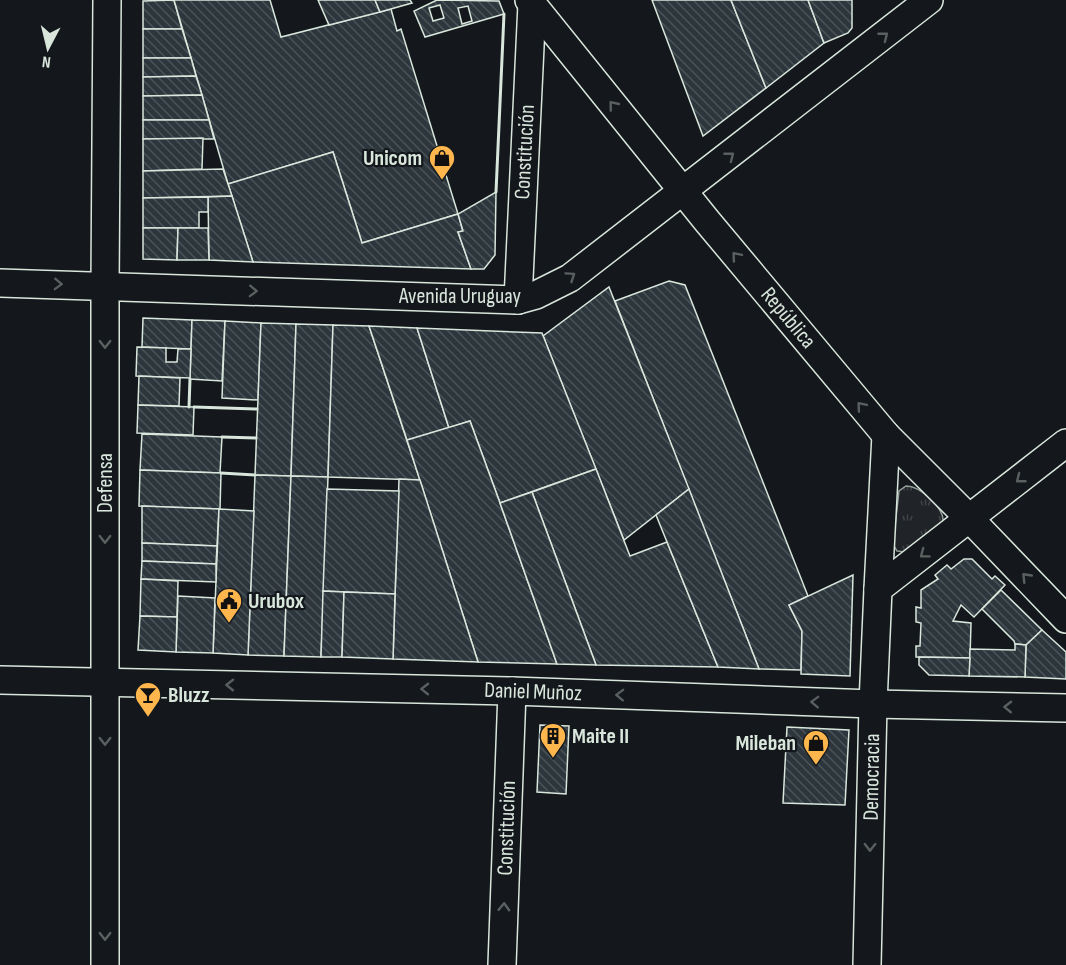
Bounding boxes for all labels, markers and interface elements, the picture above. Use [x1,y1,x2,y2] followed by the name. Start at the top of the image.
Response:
[18,18,78,78] north arrow
[877,32,888,43] one-way arrow
[41,51,52,71] text: N
[610,101,621,112] one-way arrow
[509,104,541,200] street label: Constitución
[427,143,457,181] shop icon: Unicom
[363,145,422,172] place label: Unicom
[723,152,734,163] one-way arrow
[733,252,744,263] one-way arrow
[565,272,576,283] one-way arrow
[54,278,63,291] one-way arrow
[755,282,821,354] street label: República
[398,283,522,310] street label: Avenida Uruguay
[249,285,258,297] one-way arrow
[99,340,111,349] one-way arrow
[858,402,869,413] one-way arrow
[92,453,119,513] street label: Defensa
[1016,472,1027,483] one-way arrow
[99,535,111,544] one-way arrow
[919,547,930,558] one-way arrow
[1022,573,1033,584] one-way arrow
[214,586,244,624] public building icon: Urubox
[248,588,304,615] place label: Urubox
[484,677,582,707] street label: Daniel Muñoz
[226,678,235,691] one-way arrow
[133,680,163,718] bar icon: Bluzz
[168,682,210,709] place label: Bluzz
[420,682,429,695] one-way arrow
[615,688,624,701] one-way arrow
[810,696,819,708] one-way arrow
[1003,701,1012,713] one-way arrow
[538,721,568,759] building icon: Maite II
[572,723,629,750] place label: Maite II
[801,728,831,766] shop icon: Mileban
[735,730,796,757] place label: Mileban
[858,733,886,821] street label: Democracia
[99,736,111,745] one-way arrow
[492,780,522,876] street label: Constitución
[864,842,876,851] one-way arrow
[498,902,511,911] one-way arrow
[99,931,111,940] one-way arrow

